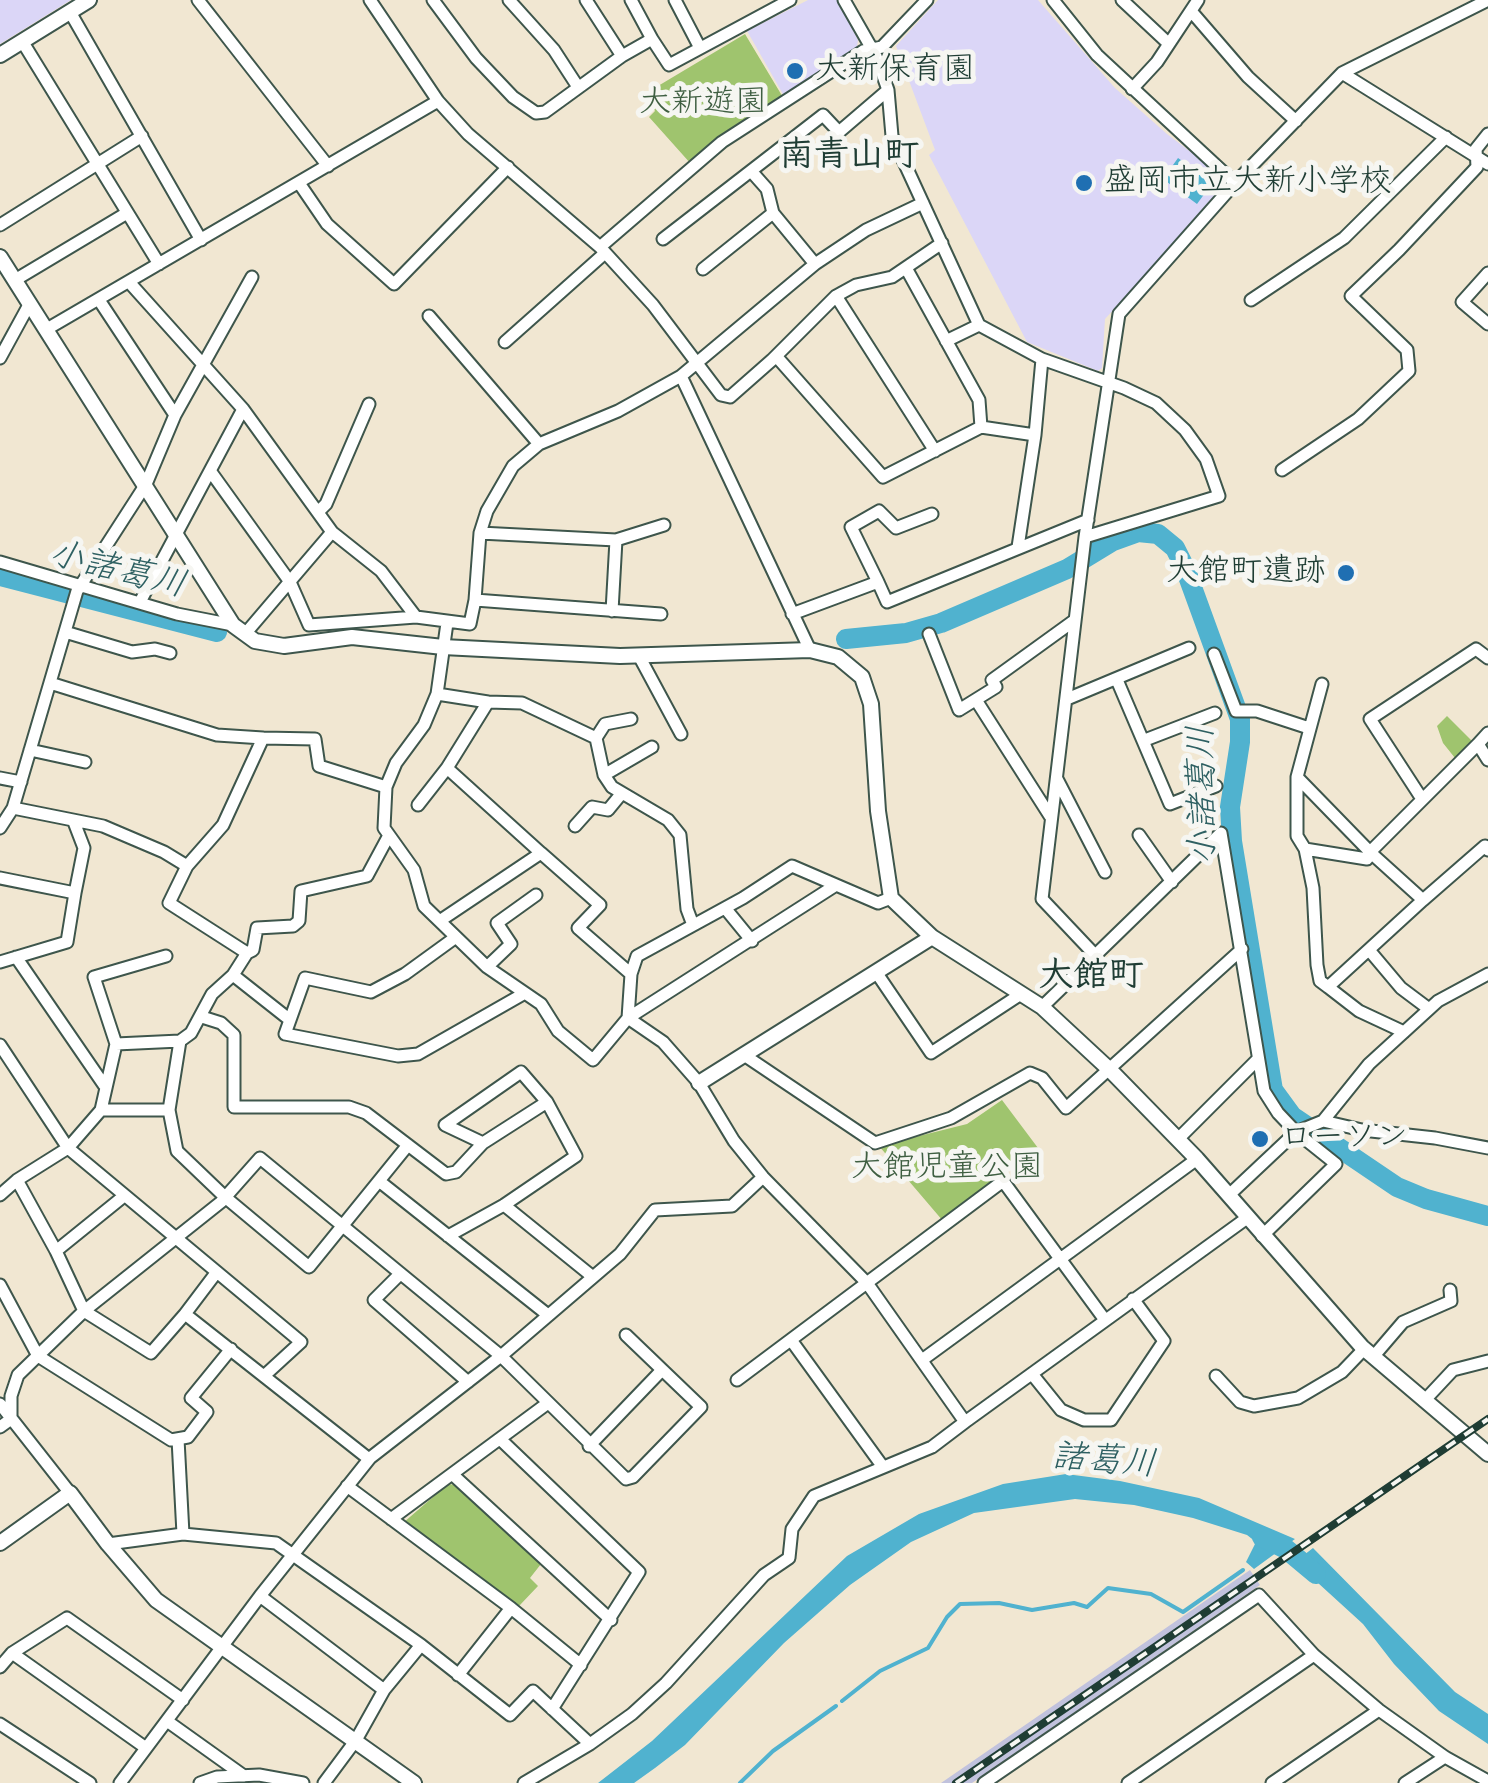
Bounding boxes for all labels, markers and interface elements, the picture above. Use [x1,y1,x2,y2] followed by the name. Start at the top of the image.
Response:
[815,52,975,90] place label: 大新保育園
[784,60,806,82] marker: 大新保育園
[639,85,767,123] park label: 大新遊園
[779,137,919,179] district label: 南青山町
[1104,164,1392,202] place label: 盛岡市立大新小学校
[1073,172,1095,194] marker: 盛岡市立大新小学校
[44,535,190,609] water label: 小諸葛川
[1166,554,1326,592] place label: 大館町遺跡
[1335,562,1357,584] marker: 大館町遺跡
[1183,725,1227,865] water label: 小諸葛川
[1039,957,1143,999] district label: 大館町
[1280,1120,1408,1158] place label: ローソン
[1249,1128,1271,1150] marker: ローソン
[851,1150,1043,1188] park label: 大館児童公園
[1050,1438,1158,1488] water label: 諸葛川

